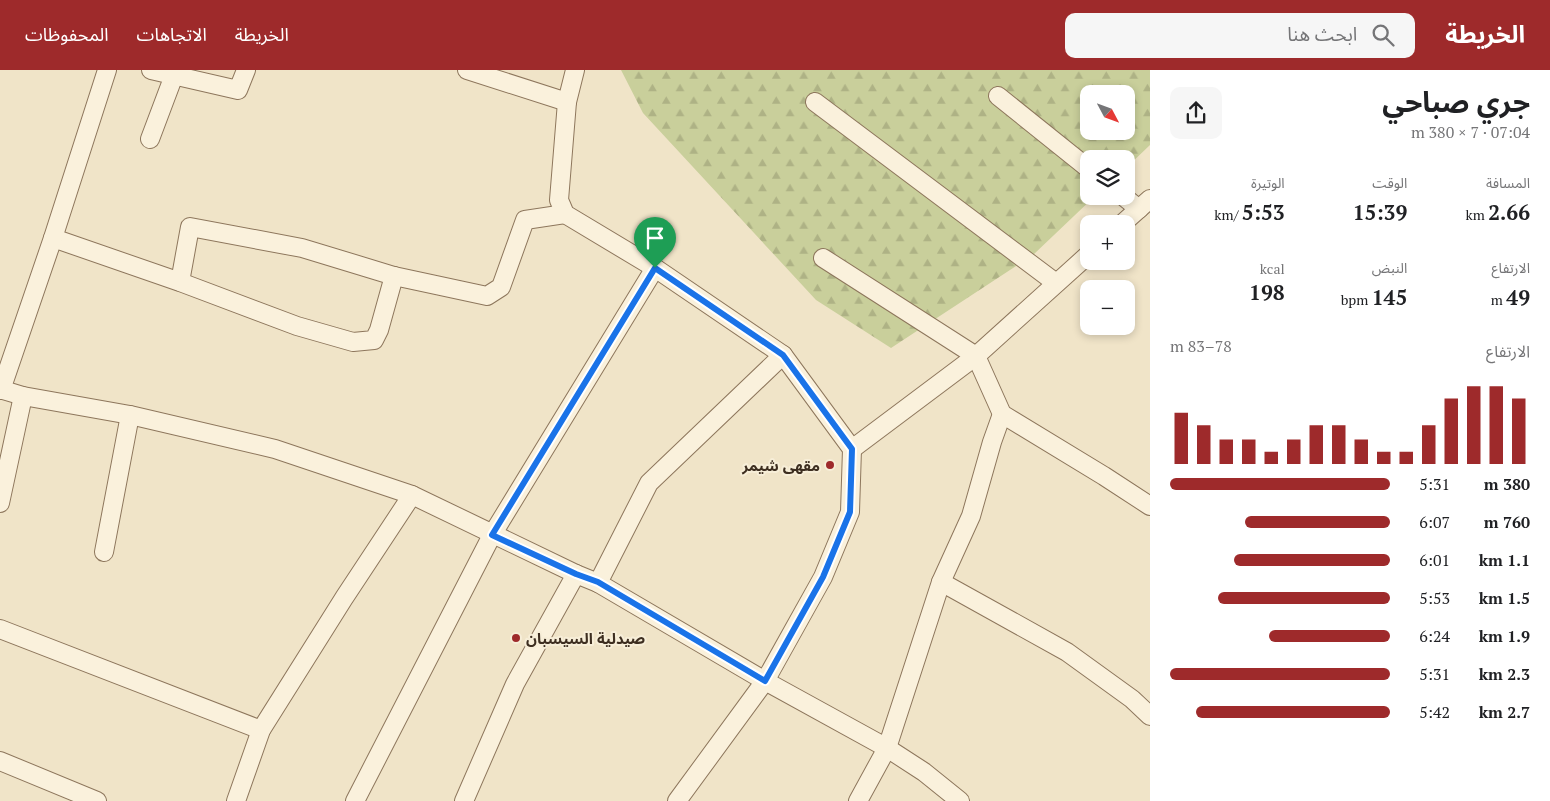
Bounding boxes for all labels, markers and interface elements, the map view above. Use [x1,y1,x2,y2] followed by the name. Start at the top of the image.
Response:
[1065,13,1415,58] search box
[1445,18,1525,50] text: الخريطة
[1287,21,1357,46] text: ابحث هنا
[1369,21,1397,49] icon: search
[25,22,109,46] text: المحفوظات
[137,22,207,46] text: الاتجاهات
[235,22,289,46] text: الخريطة
[1382,83,1530,120] text: جري صباحي
[1080,85,1135,140] north arrow
[1080,85,1135,335] map controls
[1170,87,1222,139] button: share
[1411,121,1530,143] text: 07:04 · 7 × 380 m
[1080,150,1135,205] button: layers
[1251,173,1285,192] text: الوتيرة
[1372,173,1407,192] text: الوقت
[1486,173,1530,192] text: المسافة
[1242,198,1285,226] text: 5:53
[1353,198,1407,226] text: 15:39
[1488,198,1530,226] text: 2.66
[1214,205,1242,224] text: /km
[1465,205,1488,224] text: km
[1080,215,1135,270] button: +
[634,217,676,268] pin
[641,224,669,252] icon: arrive
[1372,258,1407,277] text: النبض
[1492,258,1530,277] text: الارتفاع
[1260,259,1285,278] text: kcal
[1249,278,1285,306] text: 198
[1080,280,1135,335] button: −
[1372,283,1407,311] text: 145
[1506,283,1530,311] text: 49
[1341,290,1372,309] text: bpm
[1491,290,1506,309] text: m
[1170,335,1232,357] text: 78–83 m
[1486,340,1530,362] text: الارتفاع
[741,455,820,475] place label: مقهى شيمر
[824,459,836,471] marker: مقهى شيمر
[1419,473,1450,495] text: 5:31
[1484,473,1530,495] text: 380 m
[1419,511,1450,533] text: 6:07
[1484,511,1530,533] text: 760 m
[1419,549,1450,571] text: 6:01
[1479,549,1530,571] text: 1.1 km
[1419,587,1450,609] text: 5:53
[1479,587,1530,609] text: 1.5 km
[1419,625,1450,647] text: 6:24
[1479,625,1530,647] text: 1.9 km
[526,628,646,648] place label: صيدلية السيسبان
[510,632,522,644] marker: صيدلية السيسبان
[1419,663,1450,685] text: 5:31
[1479,663,1530,685] text: 2.3 km
[1419,701,1450,723] text: 5:42
[1479,701,1530,723] text: 2.7 km

